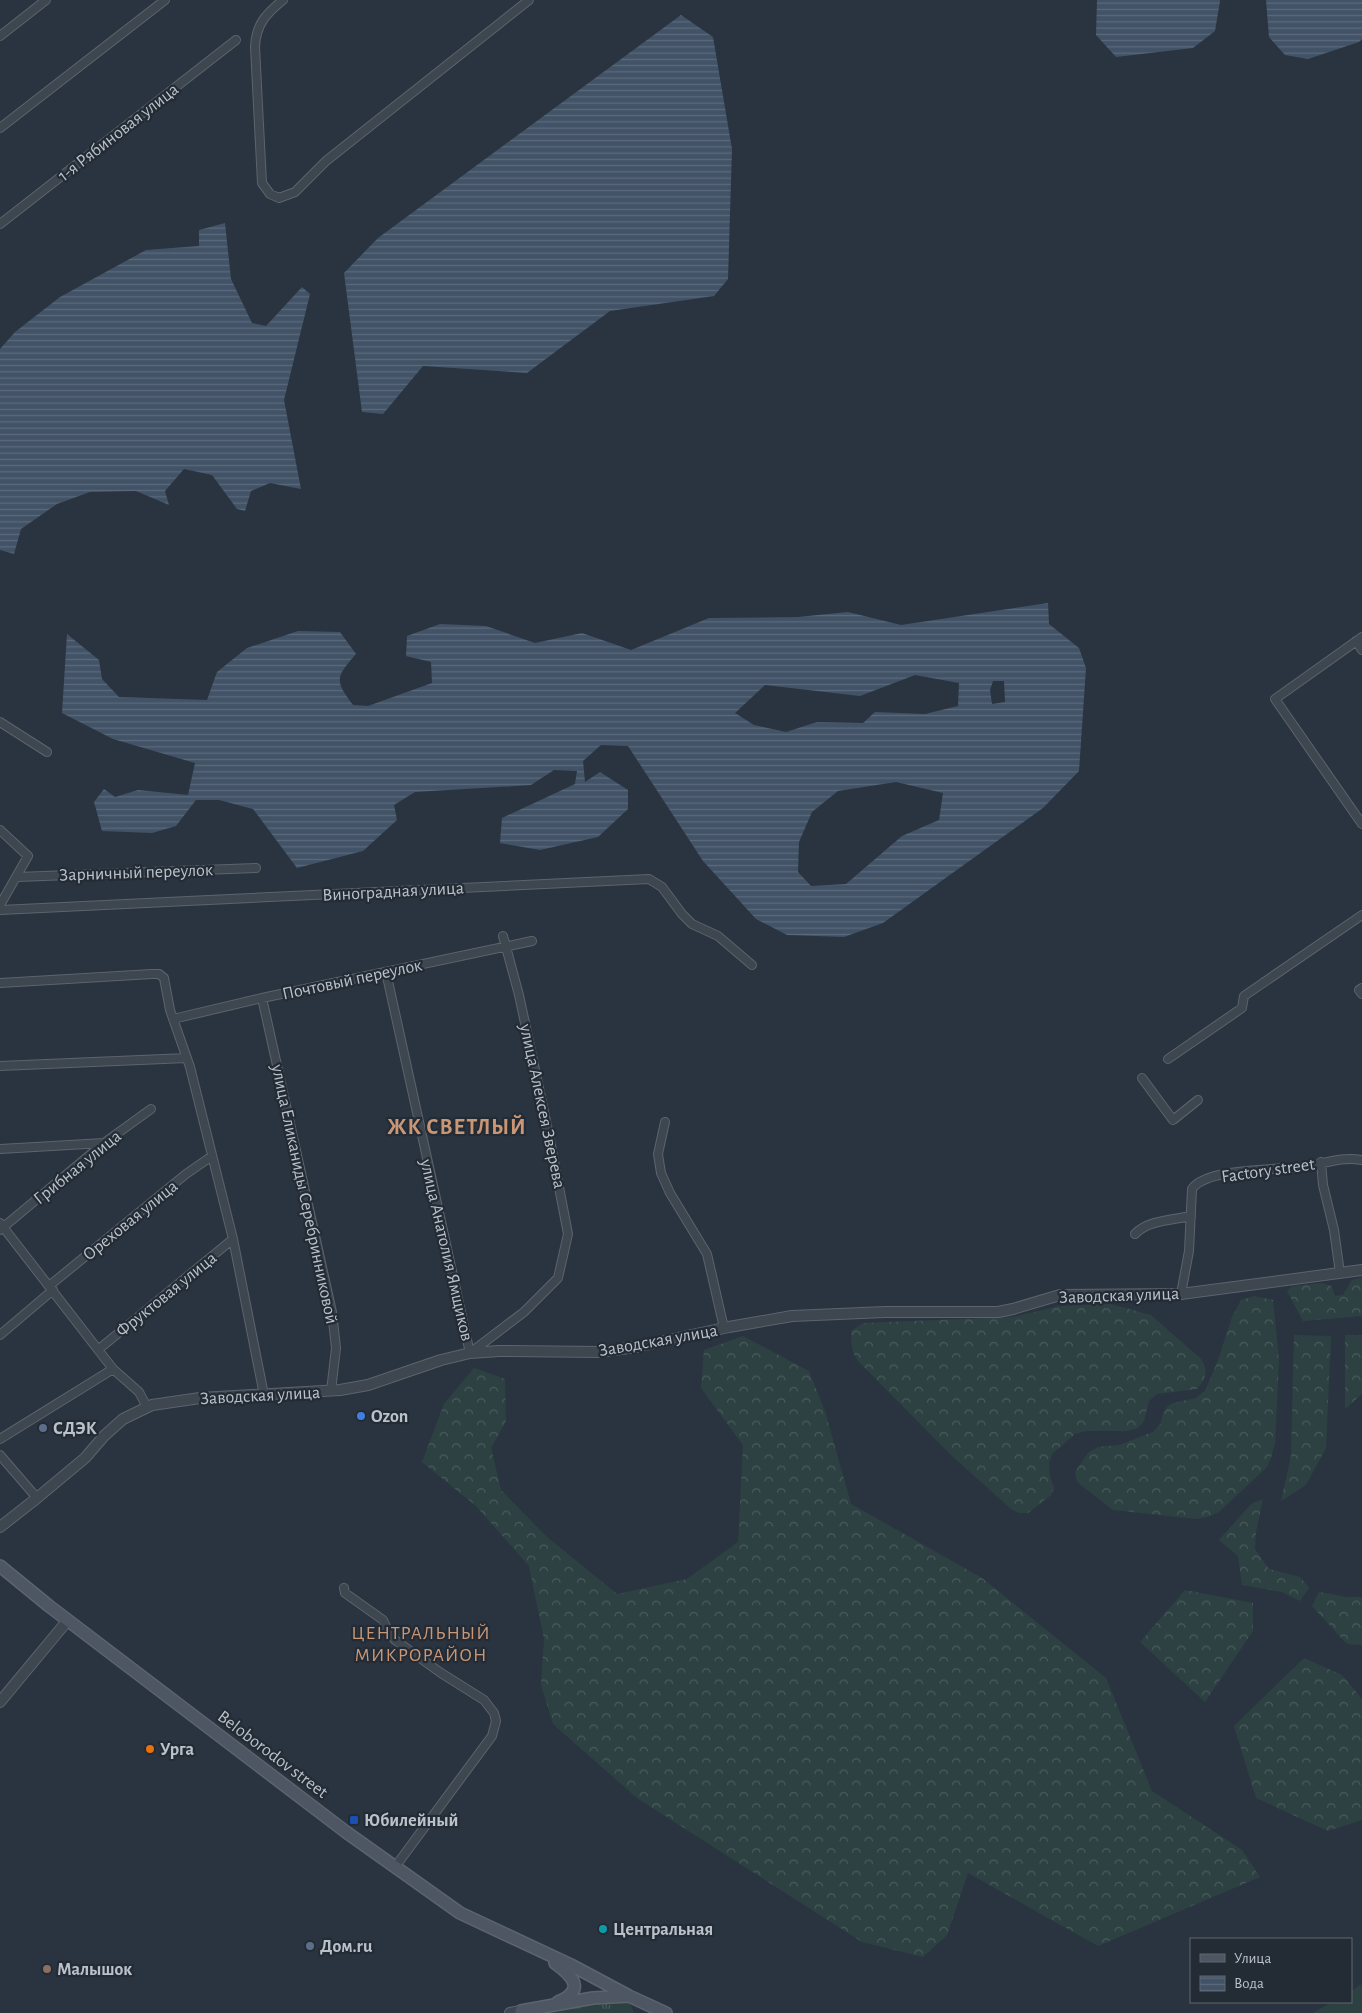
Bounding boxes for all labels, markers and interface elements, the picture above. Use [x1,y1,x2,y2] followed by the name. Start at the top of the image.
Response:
[54,80,182,185] street label: 1-я Рябиновая улица
[59,861,214,885] street label: Зарничный переулок
[322,879,464,905] street label: Виноградная улица
[281,956,424,1004] street label: Почтовый переулок
[516,1021,568,1190] street label: улица Алексея Зверева
[267,1062,341,1326] street label: улица Еликаниды Серебринниковой
[387,1114,527,1138] district label: ЖК СВЕТЛЫЙ
[30,1126,125,1208] street label: Грибная улица
[1220,1156,1316,1186] street label: Factory street
[416,1157,476,1343] street label: улица Анатолия Ямщиков
[80,1177,182,1264] street label: Ореховая улица
[113,1249,220,1341] street label: Фруктовая улица
[1059,1285,1180,1307] street label: Заводская улица
[597,1322,719,1360] street label: Заводская улица
[199,1384,321,1408] street label: Заводская улица
[371,1408,408,1426] place label: Ozon
[355,1410,367,1422] marker: Ozon
[53,1420,97,1438] place label: СДЭК
[37,1422,49,1434] marker: СДЭК
[351,1623,491,1665] district label: ЦЕНТРАЛЬНЫЙ МИКРОРАЙОН
[214,1708,331,1802] street label: Beloborodov street
[160,1741,195,1759] place label: Урга
[144,1743,156,1755] marker: Урга
[364,1812,458,1830] place label: Юбилейный
[348,1814,360,1826] marker: Юбилейный
[613,1921,713,1939] place label: Центральная
[597,1923,609,1935] marker: Центральная
[320,1938,373,1956] place label: Дом.ru
[1190,1938,1352,2003] legend
[304,1940,316,1952] marker: Дом.ru
[1234,1951,1271,1966] text: Улица
[57,1961,132,1979] place label: Малышок
[41,1963,53,1975] marker: Малышок
[1234,1976,1264,1991] text: Вода

